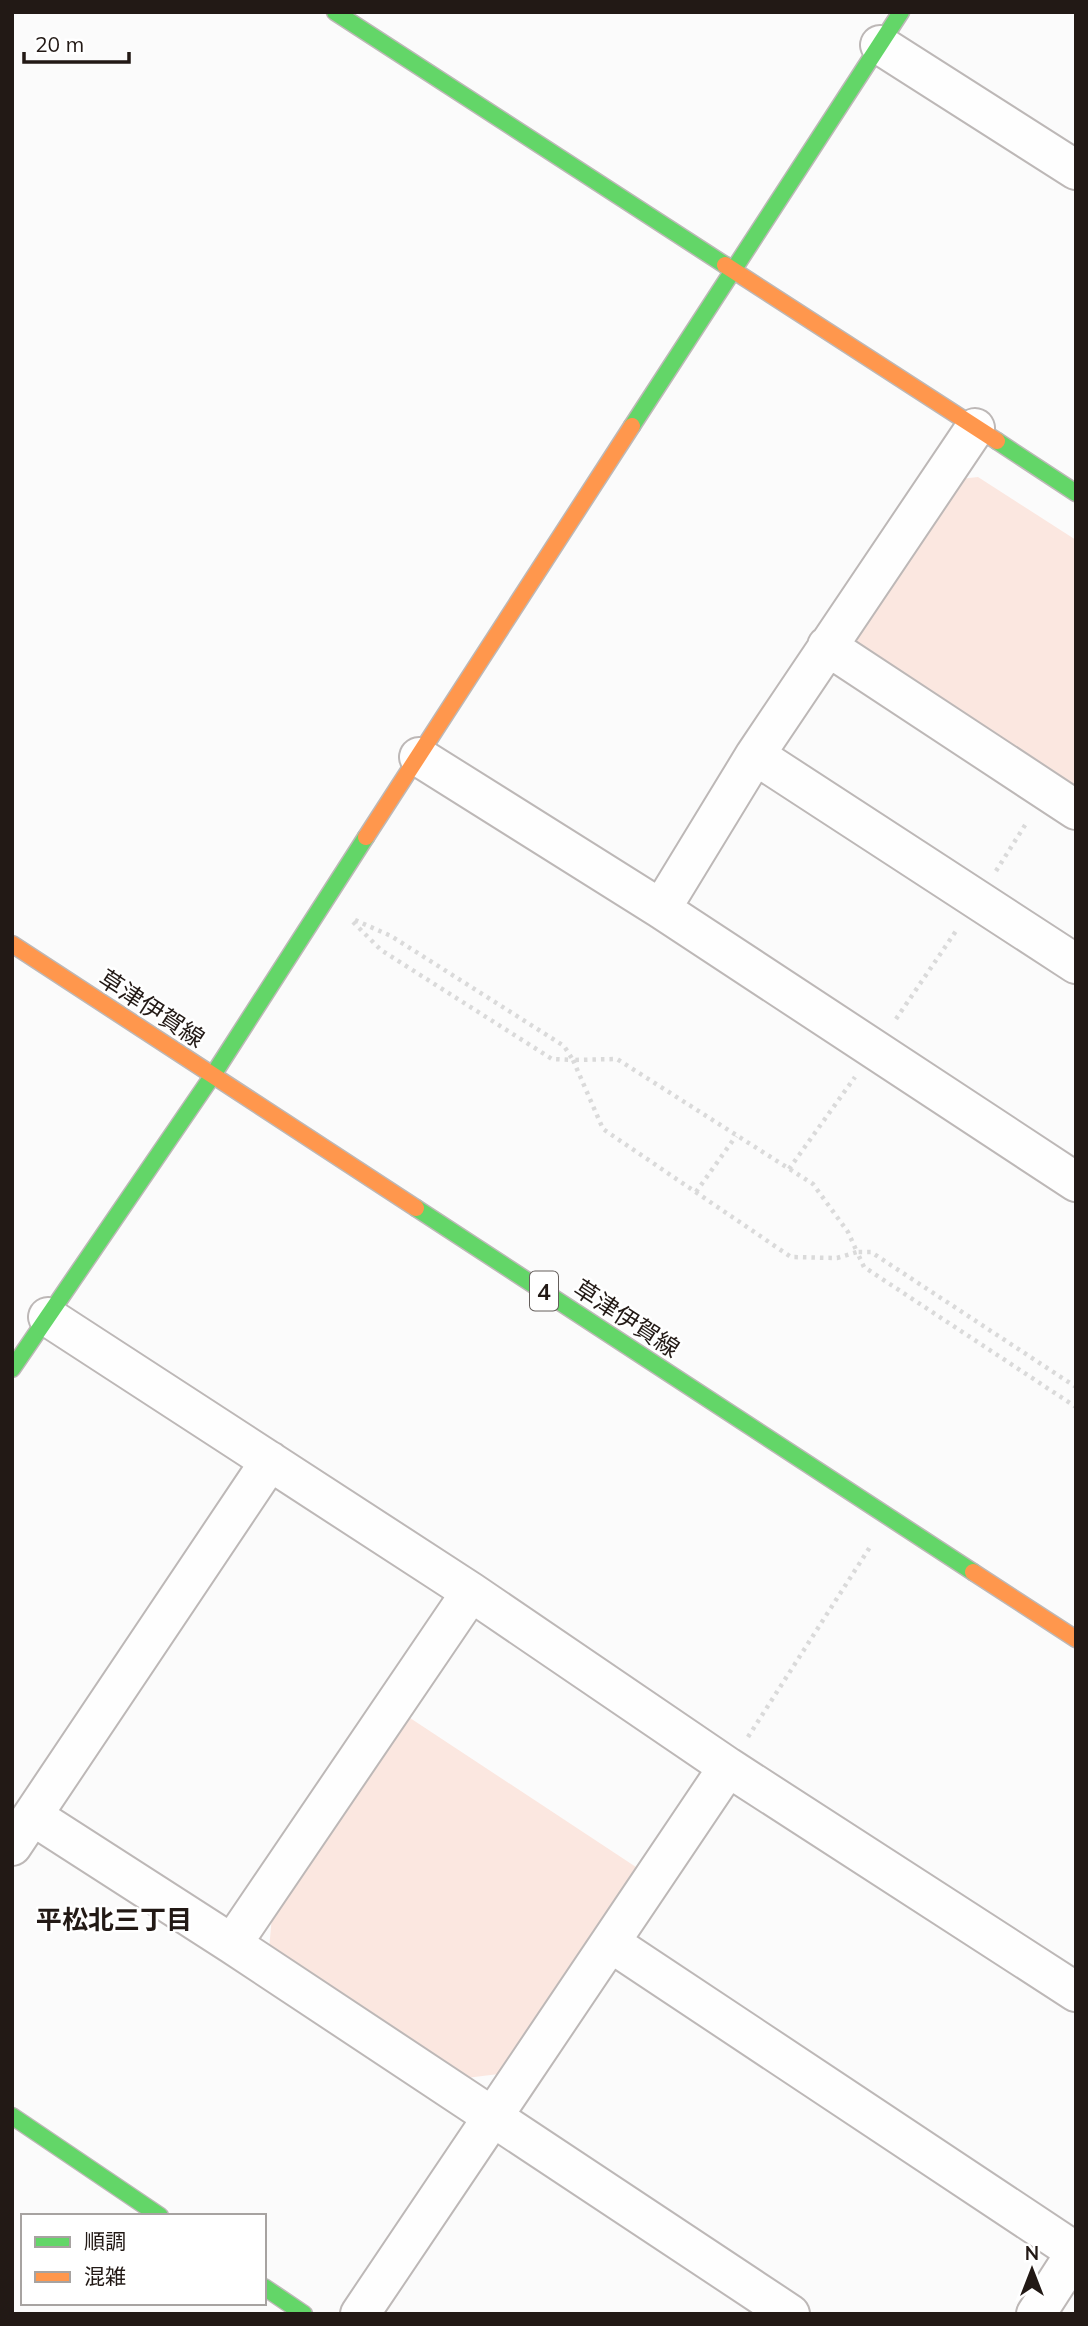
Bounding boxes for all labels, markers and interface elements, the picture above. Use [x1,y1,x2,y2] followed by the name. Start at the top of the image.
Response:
[24,21,130,65] scale bar
[35,31,84,57] text: 20 m
[94,963,210,1053] street label: 草津伊賀線
[530,1272,558,1310] road number: 4
[569,1273,685,1363] street label: 草津伊賀線
[36,1903,192,1936] district label: 平松北三丁目
[21,2214,266,2305] legend
[84,2228,126,2254] text: 順調
[997,2235,1067,2305] north arrow
[1025,2241,1039,2265] text: N
[84,2263,126,2289] text: 混雑

